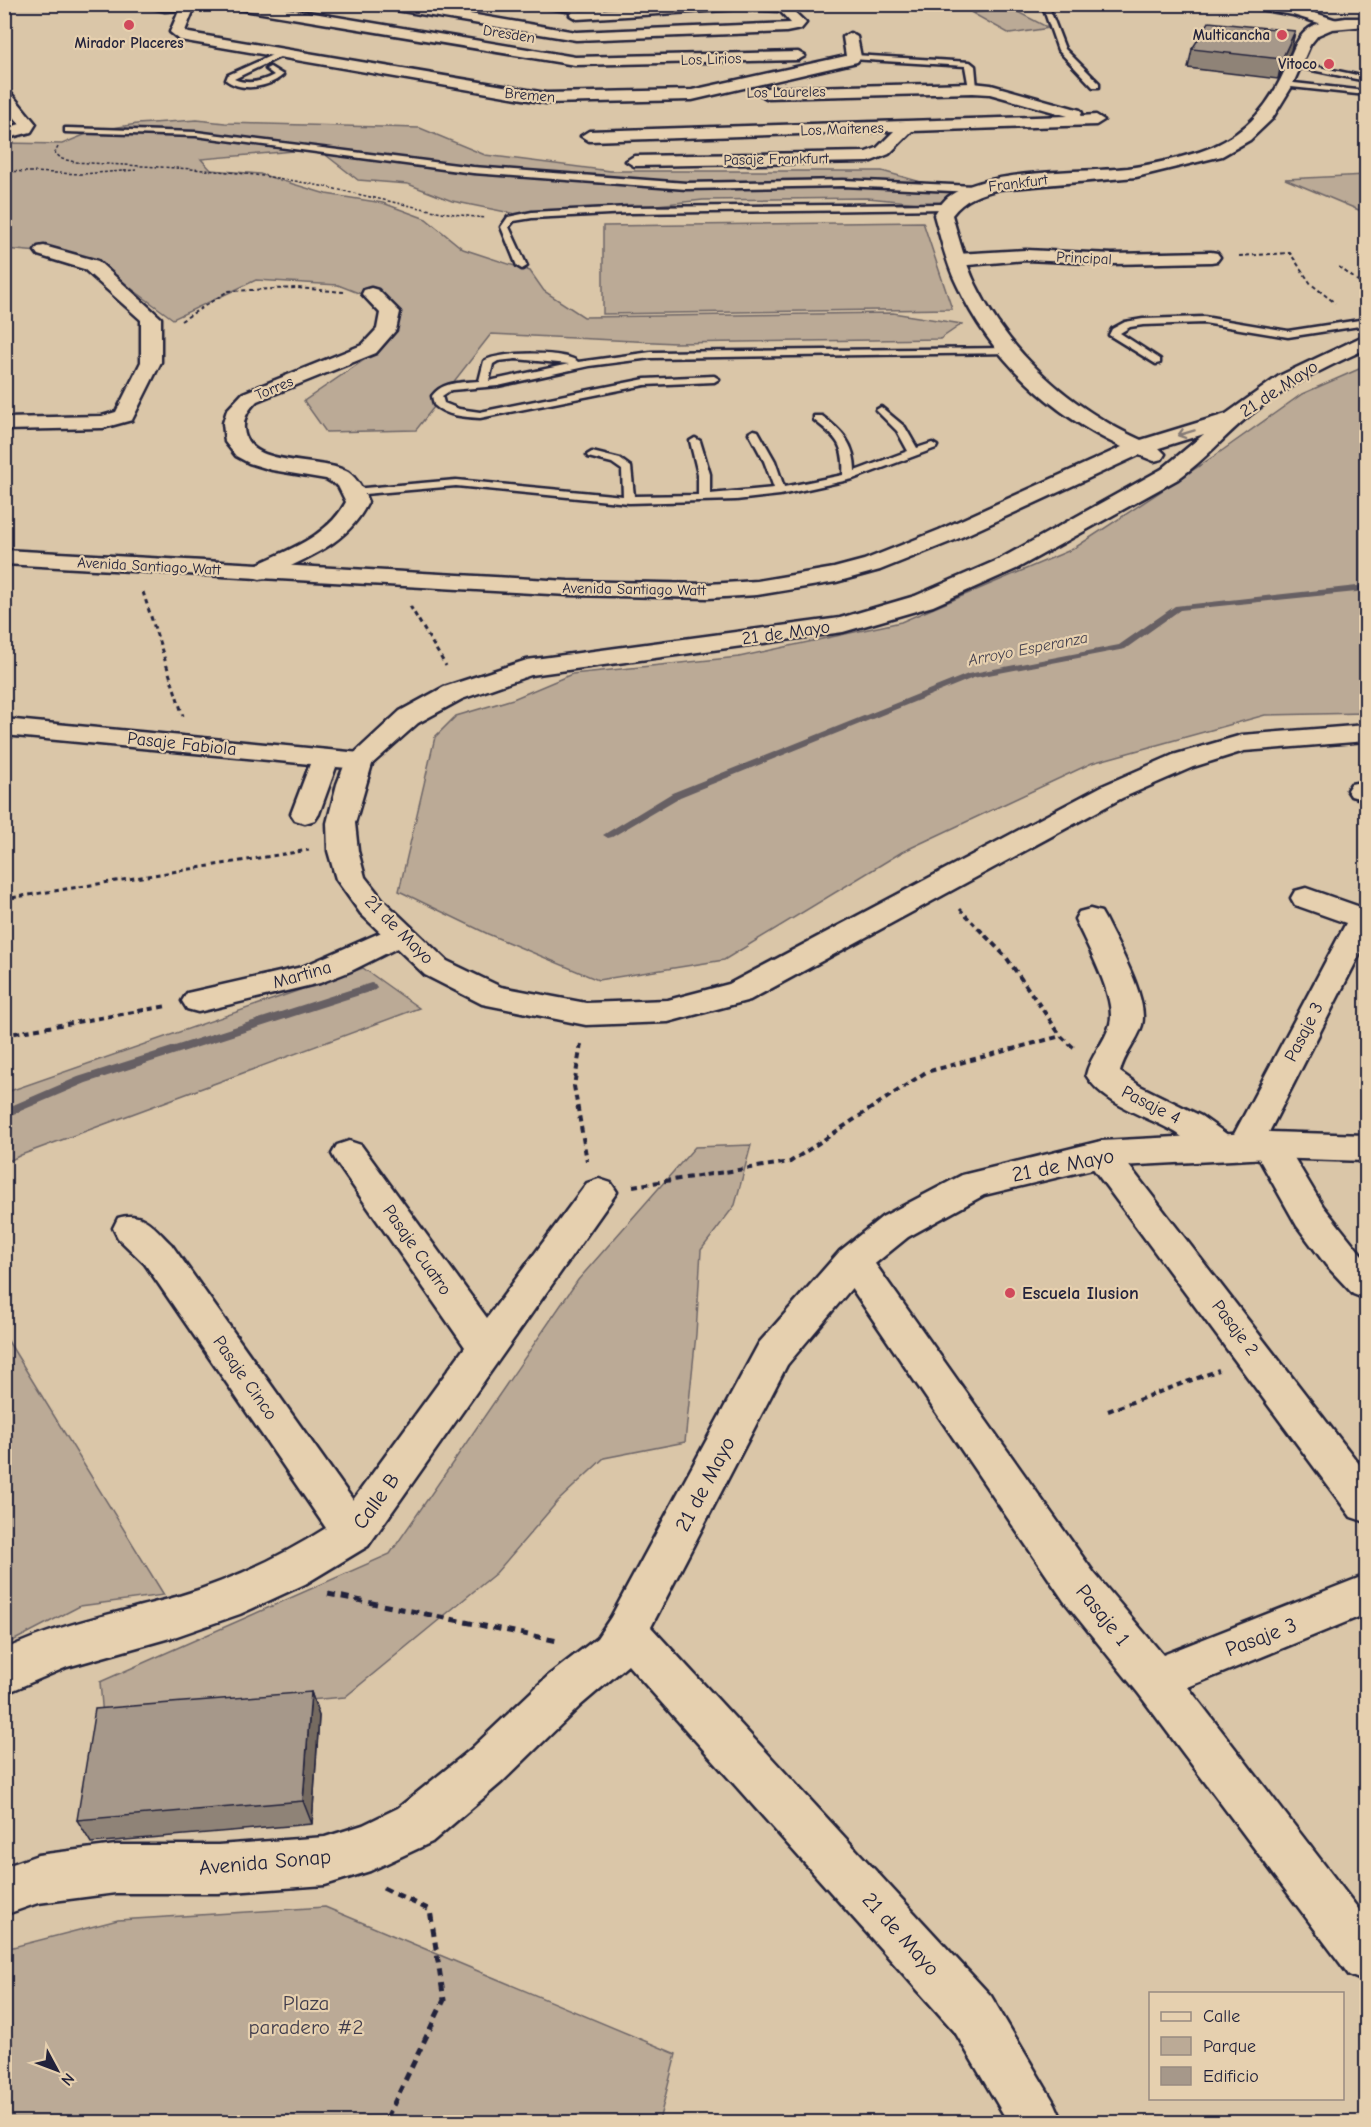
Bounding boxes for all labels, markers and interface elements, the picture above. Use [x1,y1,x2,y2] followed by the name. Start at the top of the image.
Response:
[122,18,136,32] marker: Mirador Placeres
[482,21,536,47] street label: Dresden
[1193,26,1270,44] place label: Multicancha
[1275,28,1289,42] marker: Multicancha
[74,34,184,52] place label: Mirador Placeres
[680,49,742,69] street label: Los Lirios
[1278,55,1317,73] place label: Vitoco
[1322,57,1336,71] marker: Vitoco
[746,82,826,102] street label: Los Laureles
[504,84,556,106] street label: Bremen
[800,119,884,139] street label: Los Maitenes
[723,149,829,169] street label: Pasaje Frankfurt
[987,170,1049,196] street label: Frankfurt
[1056,248,1112,268] street label: Principal
[1236,356,1322,422] street label: 21 de Mayo
[252,372,296,404] street label: Torres
[1177,428,1196,439] one-way arrow
[77,553,222,579] street label: Avenida Santiago Watt
[562,579,707,599] street label: Avenida Santiago Watt
[741,616,831,650] street label: 21 de Mayo
[966,629,1089,670] water label: Arroyo Esperanza
[126,728,238,760] street label: Pasaje Fabiola
[360,891,438,969] street label: 21 de Mayo
[270,957,334,993] street label: Martina
[1280,999,1328,1065] street label: Pasaje 3
[1118,1081,1184,1129] street label: Pasaje 4
[1010,1143,1116,1187] street label: 21 de Mayo
[378,1201,456,1299] street label: Pasaje Cuatro
[1022,1283,1139,1304] place label: Escuela Ilusion
[1003,1286,1017,1300] marker: Escuela Ilusion
[1207,1296,1263,1360] street label: Pasaje 2
[208,1332,282,1424] street label: Pasaje Cinco
[670,1433,740,1535] street label: 21 de Mayo
[348,1468,404,1534] street label: Calle B
[1071,1579,1135,1651] street label: Pasaje 1
[1222,1612,1300,1662] street label: Pasaje 3
[198,1844,332,1880] street label: Avenida Sonap
[857,1887,945,1981] street label: 21 de Mayo
[248,1991,364,2039] park label: Plaza paradero #2
[1149,1992,1344,2100] legend
[1203,2006,1240,2027] text: Calle
[1203,2036,1256,2057] text: Parque
[27,2040,87,2100] north arrow
[1203,2066,1259,2087] text: Edificio
[57,2069,78,2089] text: N

